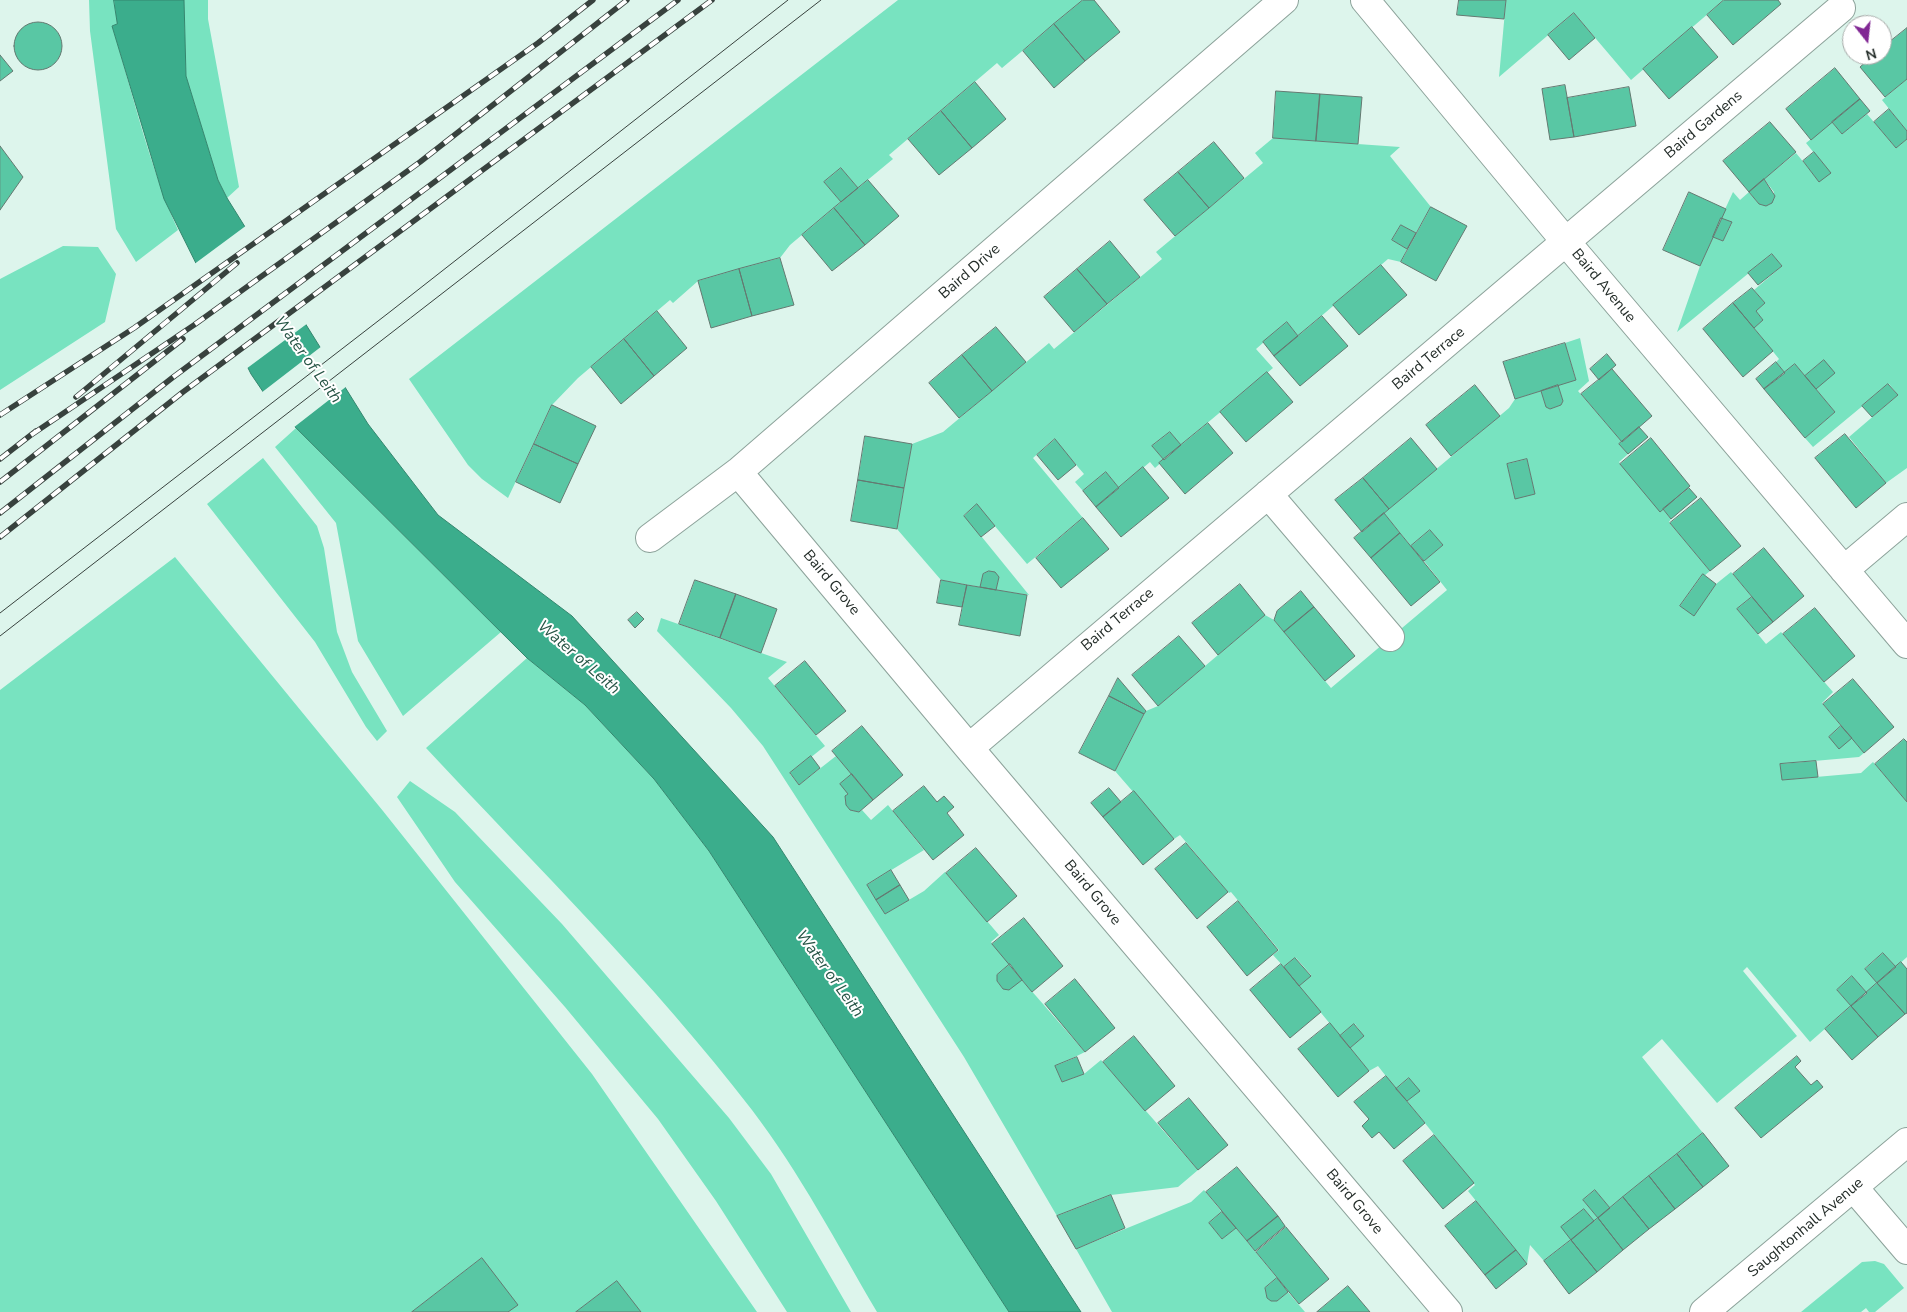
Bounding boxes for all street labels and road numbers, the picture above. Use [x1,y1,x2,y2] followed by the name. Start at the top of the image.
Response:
[1661,87,1747,163] street label: Baird Gardens
[936,241,1004,303] street label: Baird Drive
[1567,246,1639,326] street label: Baird Avenue
[1389,324,1469,394] street label: Baird Terrace
[799,547,863,619] street label: Baird Grove
[1078,585,1158,655] street label: Baird Terrace
[1060,857,1124,929] street label: Baird Grove
[1322,1166,1386,1238] street label: Baird Grove
[1745,1174,1867,1282] street label: Saughtonhall Avenue

